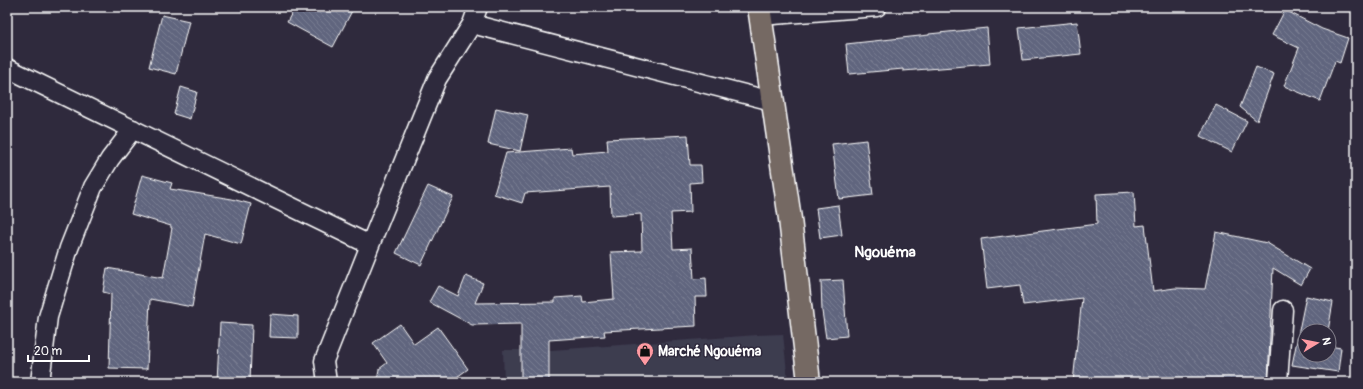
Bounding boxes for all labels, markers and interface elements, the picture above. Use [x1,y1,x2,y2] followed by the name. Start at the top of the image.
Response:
[854,243,916,262] district label: Ngouéma
[1297,323,1337,363] north arrow
[28,337,89,363] scale bar
[1319,337,1334,347] text: N
[635,341,655,366] shop icon: Marché Ngouéma
[658,343,762,360] place label: Marché Ngouéma
[34,344,63,359] text: 20 m

